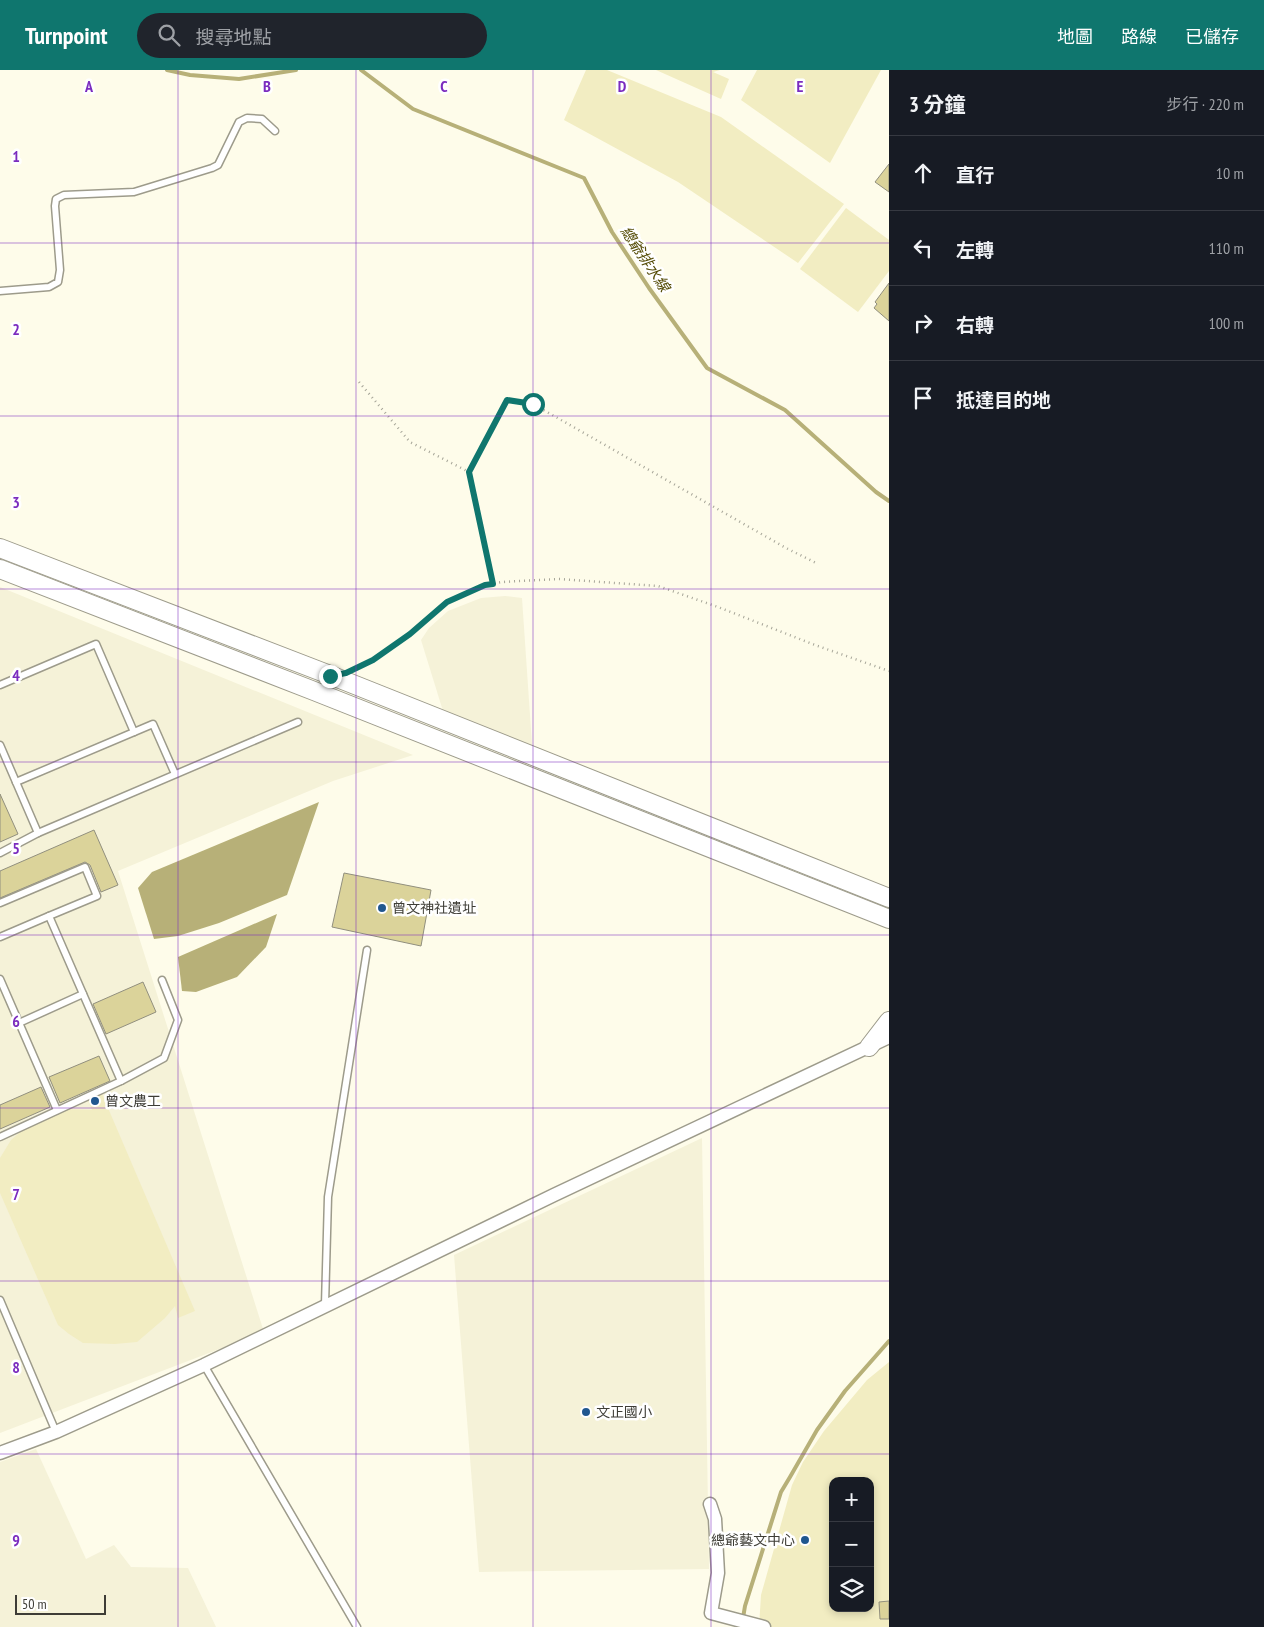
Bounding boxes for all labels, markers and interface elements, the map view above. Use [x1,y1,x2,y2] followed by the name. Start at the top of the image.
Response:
[137,13,487,58] search box
[25,20,107,51] text: Turnpoint
[155,21,183,49] icon: search
[195,25,271,49] text: 搜尋地點
[1057,25,1093,48] text: 地圖
[1121,25,1157,48] text: 路線
[1185,25,1239,48] text: 已儲存
[84,76,94,96] text: A
[263,76,271,96] text: B
[440,76,448,96] text: C
[618,76,627,96] text: D
[797,76,804,96] text: E
[909,91,965,118] text: 3 分鐘
[1166,94,1244,114] text: 步行 · 220 m
[12,146,20,166] text: 1
[909,159,937,187] icon: ahead
[956,163,994,187] text: 直行
[1216,163,1244,183] text: 10 m
[617,222,675,297] water label: 總爺排水線
[909,234,937,262] icon: left
[956,238,994,262] text: 左轉
[1209,238,1244,258] text: 110 m
[909,309,937,337] icon: right
[956,313,994,337] text: 右轉
[1209,313,1244,333] text: 100 m
[12,319,20,339] text: 2
[909,384,937,412] icon: arrive
[956,388,1051,412] text: 抵達目的地
[522,393,545,416] route start
[12,492,20,512] text: 3
[12,665,20,685] text: 4
[319,665,342,688] route end
[12,838,20,858] text: 5
[392,899,476,917] place label: 曾文神社遺址
[376,902,388,914] marker: 曾文神社遺址
[12,1011,20,1031] text: 6
[105,1092,161,1110] place label: 曾文農工
[89,1095,101,1107] marker: 曾文農工
[12,1184,20,1204] text: 7
[12,1357,20,1377] text: 8
[596,1403,652,1421] place label: 文正國小
[580,1406,592,1418] marker: 文正國小
[829,1477,874,1612] map controls
[829,1477,874,1522] button: +
[829,1522,874,1567] button: −
[12,1530,20,1550] text: 9
[711,1531,795,1549] place label: 總爺藝文中心
[799,1534,811,1546] marker: 總爺藝文中心
[829,1567,874,1612] button: layers
[15,1592,106,1615] scale bar
[22,1595,47,1613] text: 50 m

